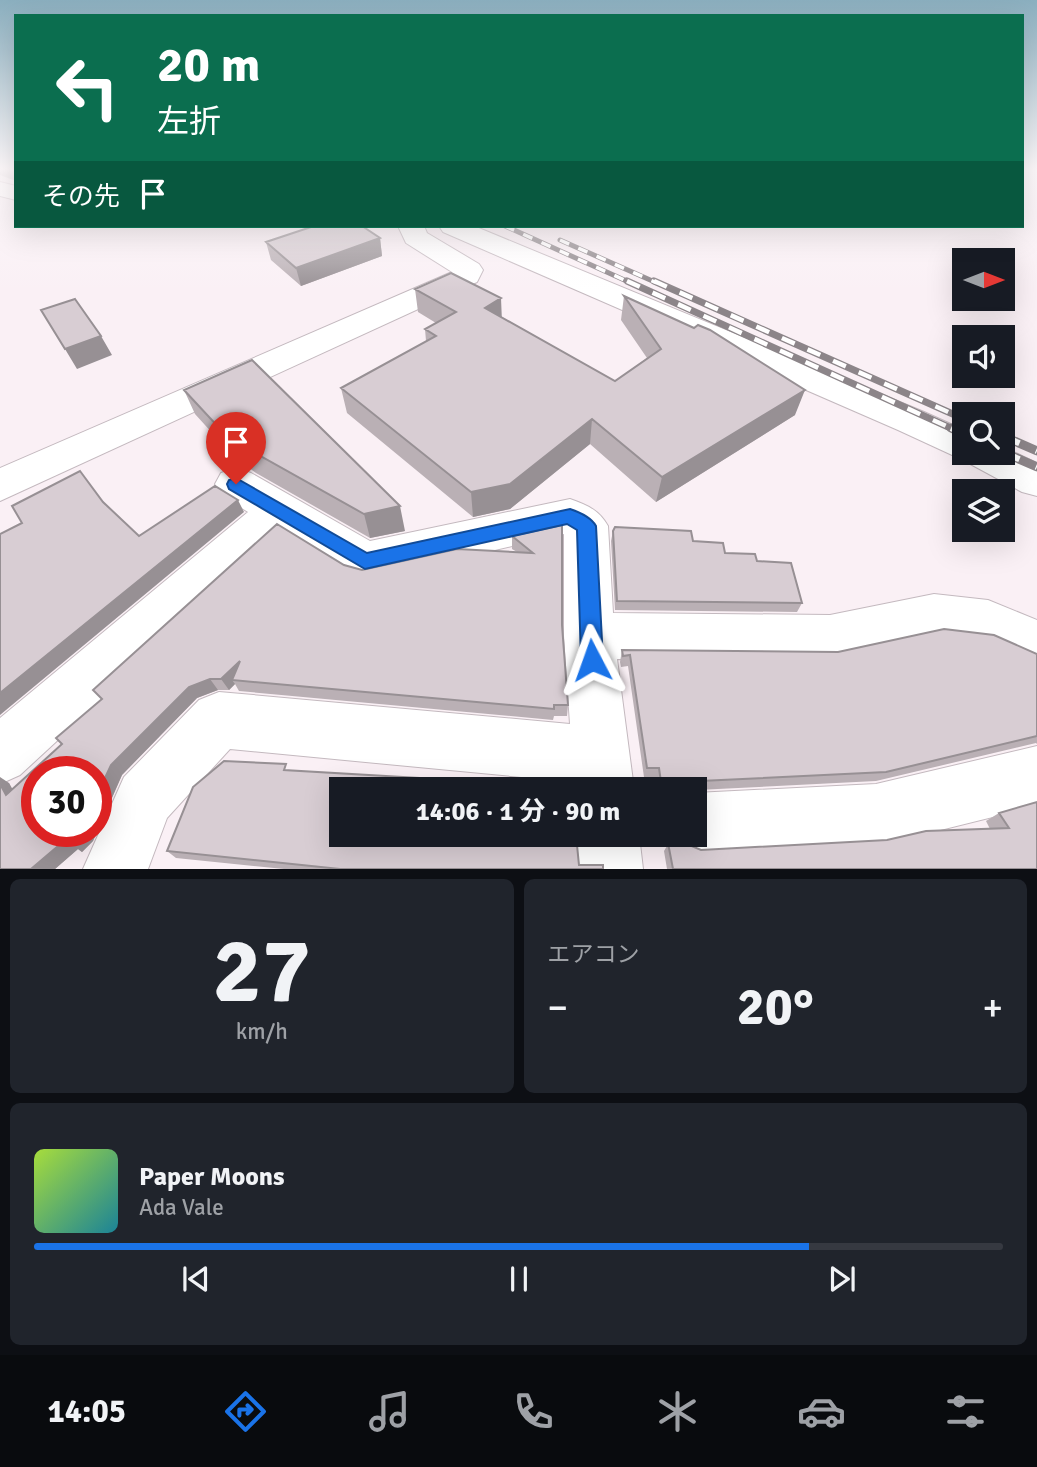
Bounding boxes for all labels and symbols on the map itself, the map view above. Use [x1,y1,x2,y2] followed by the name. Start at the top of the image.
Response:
[952,248,1015,312] north arrow
[206,412,266,484] pin
[555,623,629,697] position arrow
[21,756,112,847] speed limit sign: 30

